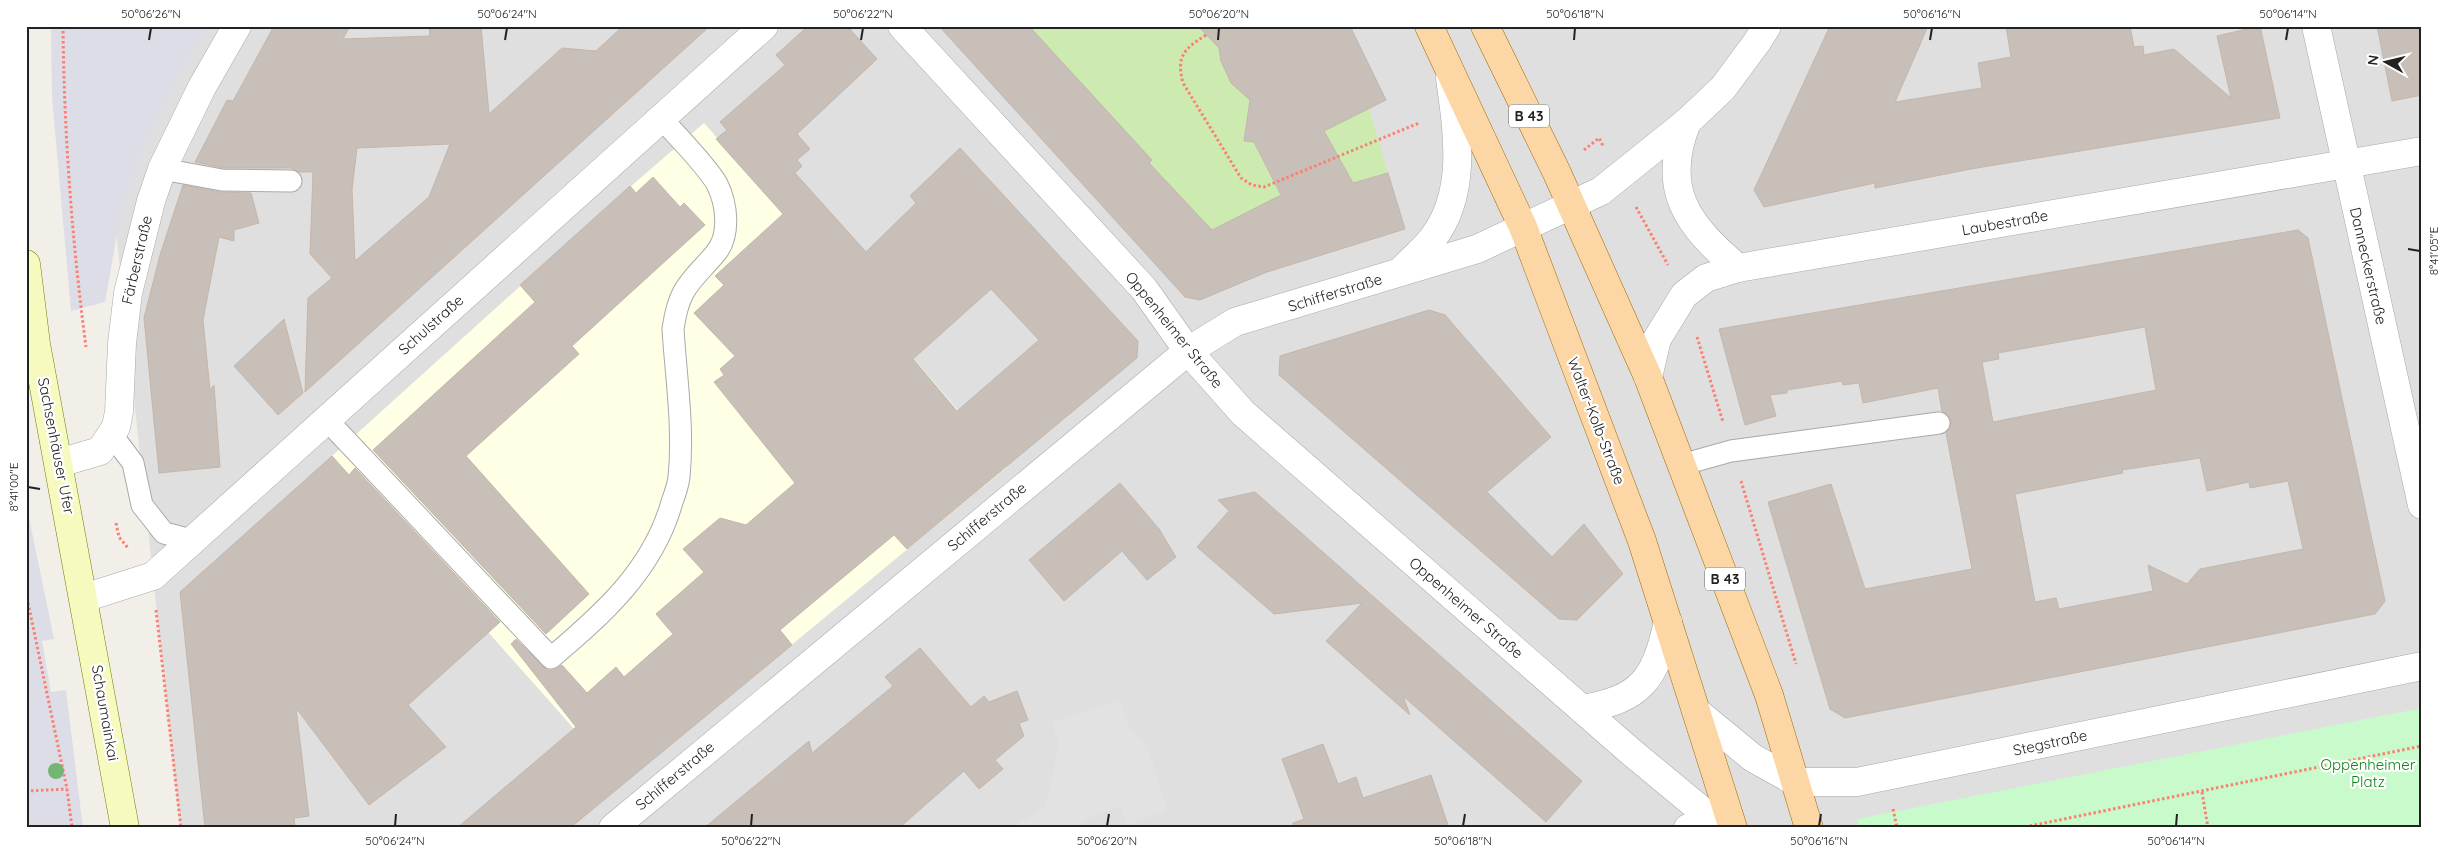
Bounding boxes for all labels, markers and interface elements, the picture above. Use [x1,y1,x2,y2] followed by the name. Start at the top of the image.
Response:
[121,6,181,21] text: 50°06'26"N
[477,6,537,21] text: 50°06'24"N
[833,6,893,21] text: 50°06'22"N
[1189,6,1249,21] text: 50°06'20"N
[1546,6,1604,21] text: 50°06'18"N
[1903,6,1961,21] text: 50°06'16"N
[2259,6,2317,21] text: 50°06'14"N
[2360,38,2410,88] north arrow
[2363,54,2383,67] text: N
[1509,104,1549,128] road number: B 43
[2346,205,2391,326] street label: Danneckerstraße
[1960,206,2050,239] street label: Laubestraße
[117,214,156,306] street label: Färberstraße
[2426,227,2441,275] text: 8°41'05"E
[1121,267,1227,392] street label: Oppenheimer Straße
[1286,269,1384,316] street label: Schifferstraße
[394,290,467,359] street label: Schulstraße
[1563,354,1630,487] street label: Walter-Kolb-Straße
[34,376,79,516] street label: Sachsenhäuser Ufer
[6,462,21,512] text: 8°41'00"E
[943,478,1030,555] street label: Schifferstraße
[1405,553,1527,662] street label: Oppenheimer Straße
[1705,568,1745,590] road number: B 43
[88,663,123,762] street label: Schaumainkai
[2011,725,2089,760] street label: Stegstraße
[631,737,718,814] street label: Schifferstraße
[2321,755,2416,791] park label: Oppenheimer Platz
[365,833,425,848] text: 50°06'24"N
[721,833,781,848] text: 50°06'22"N
[1077,833,1137,848] text: 50°06'20"N
[1434,833,1492,848] text: 50°06'18"N
[1790,833,1848,848] text: 50°06'16"N
[2147,833,2205,848] text: 50°06'14"N

